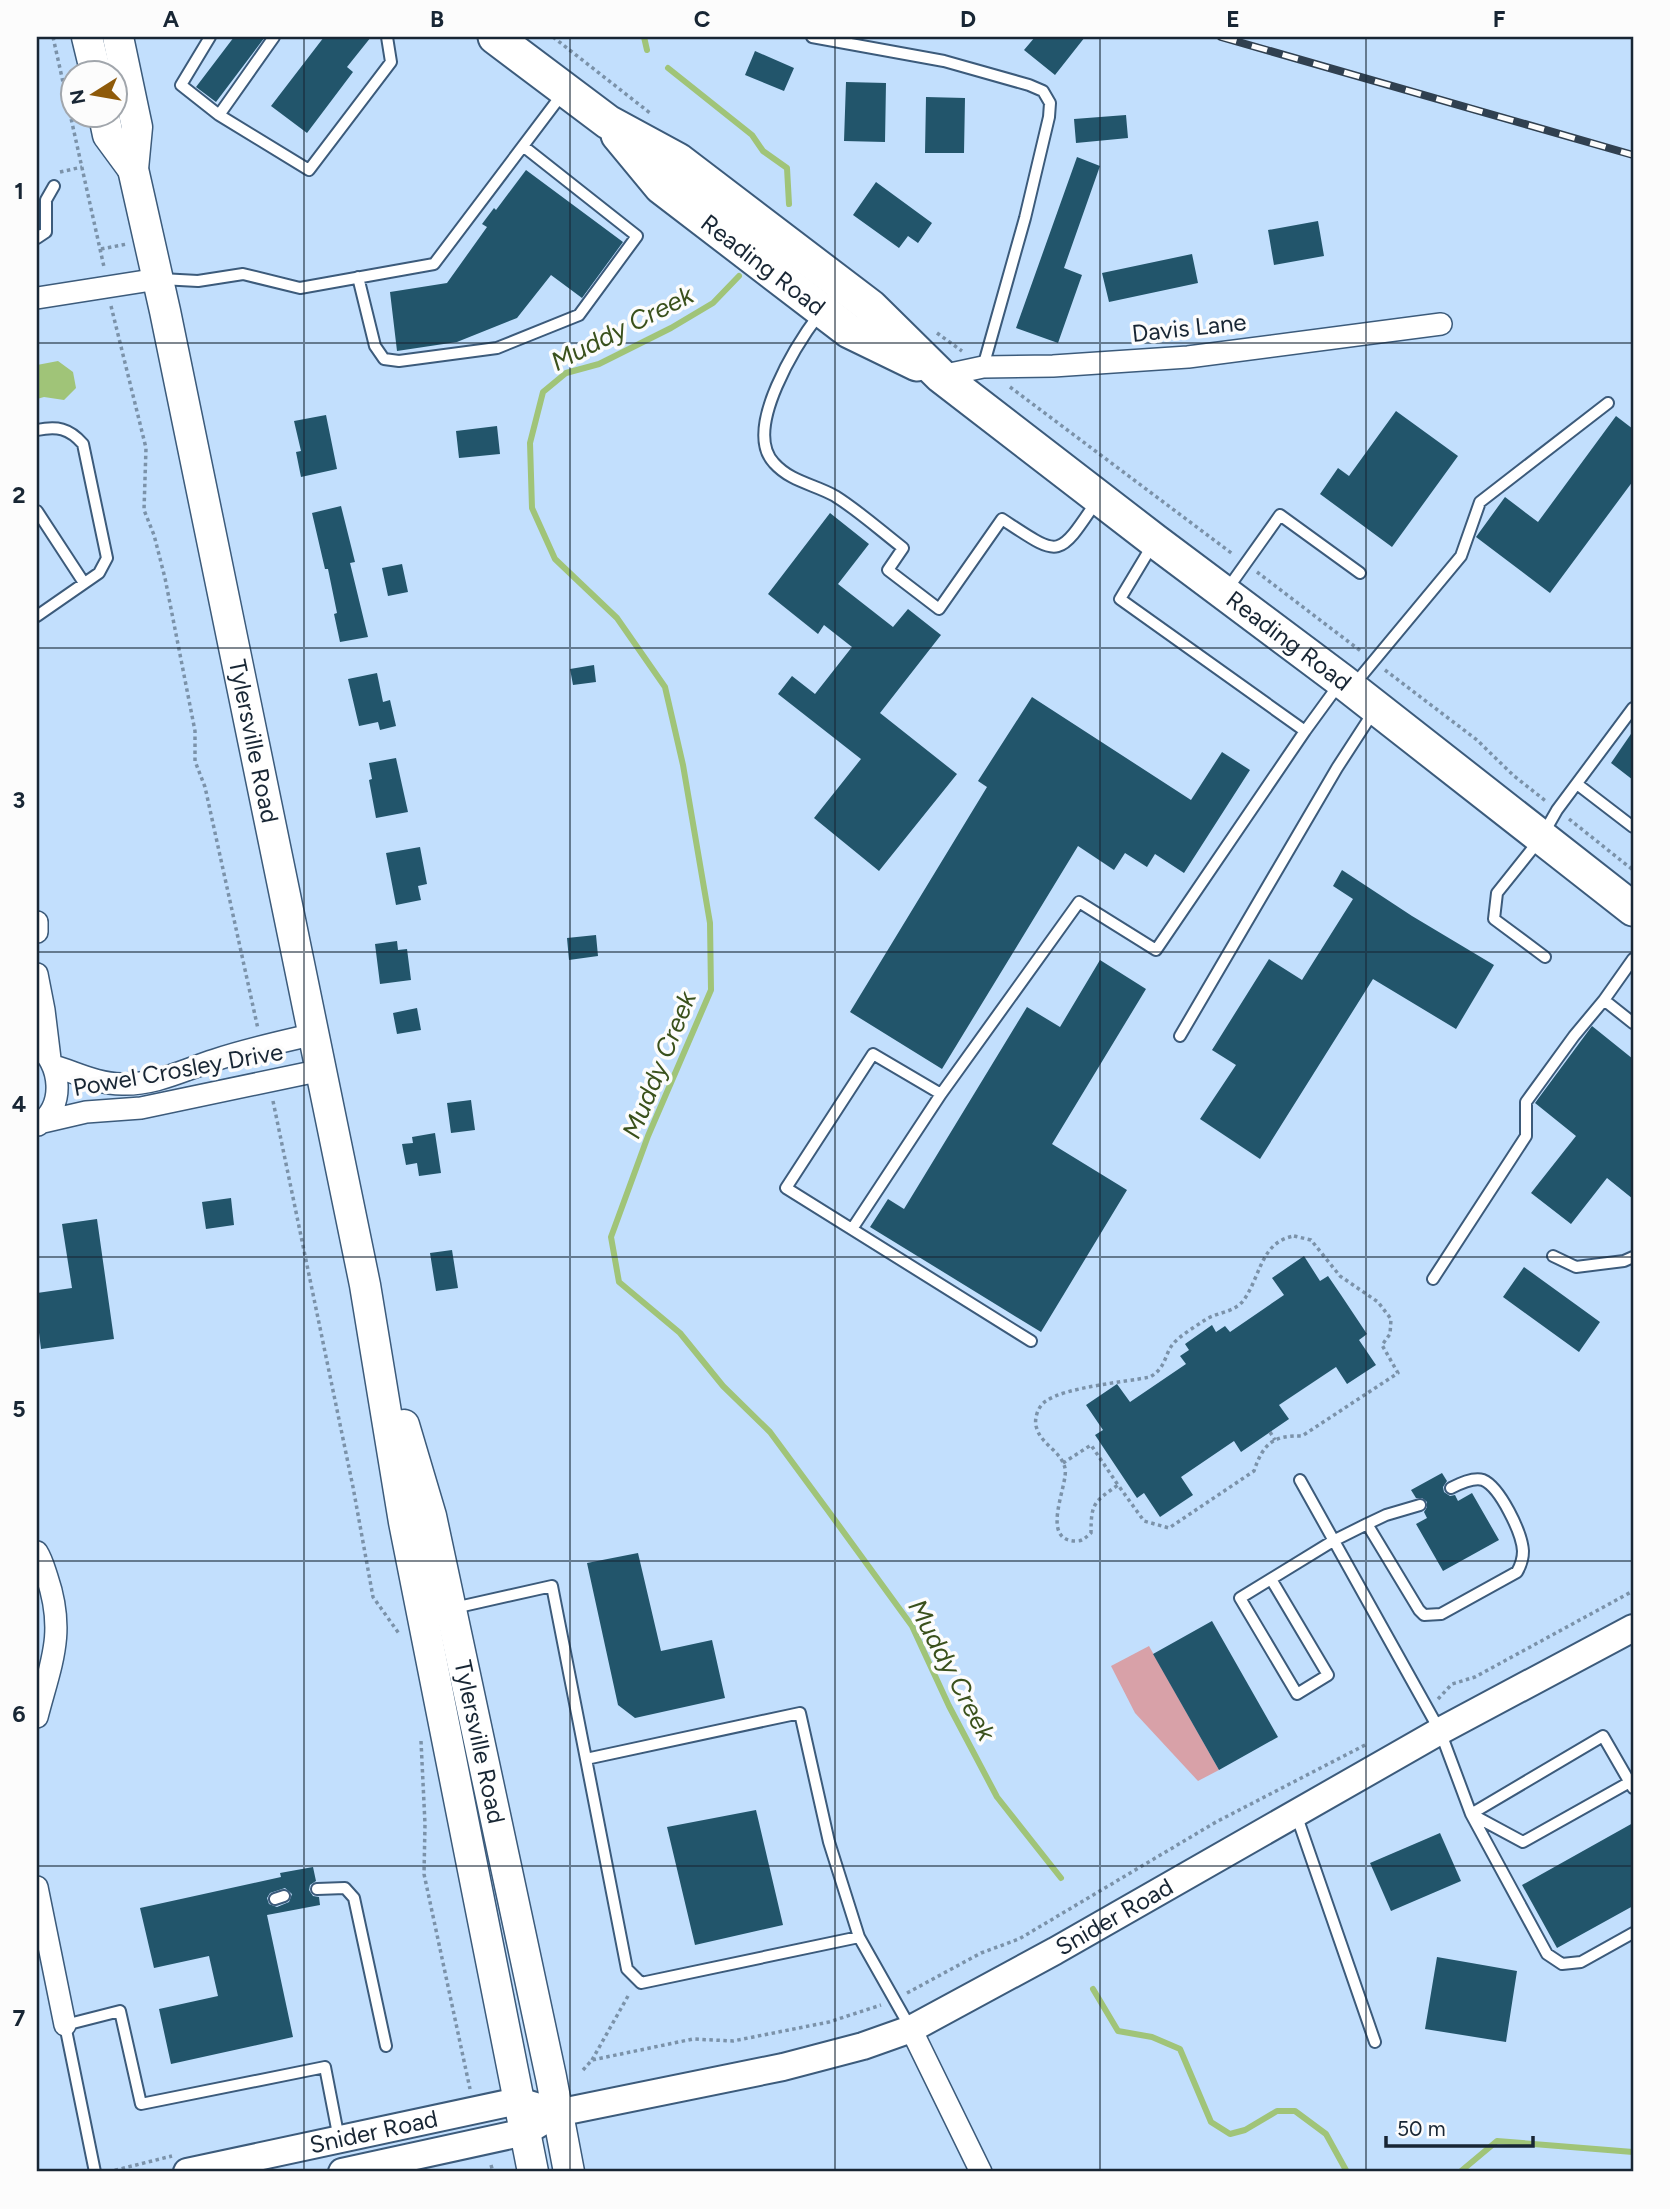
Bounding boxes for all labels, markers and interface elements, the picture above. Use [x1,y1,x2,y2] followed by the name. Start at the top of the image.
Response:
[163,5,180,33] text: A
[430,5,444,33] text: B
[694,5,711,33] text: C
[960,5,976,33] text: D
[1226,5,1240,33] text: E
[1493,5,1506,33] text: F
[60,60,130,130] north arrow
[65,88,90,107] text: N
[14,177,24,205] text: 1
[695,208,831,321] street label: Reading Road
[545,278,700,378] water label: Muddy Creek
[1130,307,1248,348] street label: Davis Lane
[12,481,26,509] text: 2
[1221,584,1357,697] street label: Reading Road
[223,657,285,826] street label: Tylersville Road
[13,786,25,814] text: 3
[615,986,704,1143] water label: Muddy Creek
[71,1037,285,1102] street label: Powel Crosley Drive
[12,1090,26,1118] text: 4
[12,1395,26,1423] text: 5
[901,1594,1003,1747] water label: Muddy Creek
[448,1658,511,1826] street label: Tylersville Road
[12,1700,26,1728] text: 6
[1050,1872,1178,1962] street label: Snider Road
[13,2004,26,2032] text: 7
[307,2104,440,2159] street label: Snider Road
[1386,2104,1534,2148] scale bar
[1397,2116,1446,2141] text: 50 m

